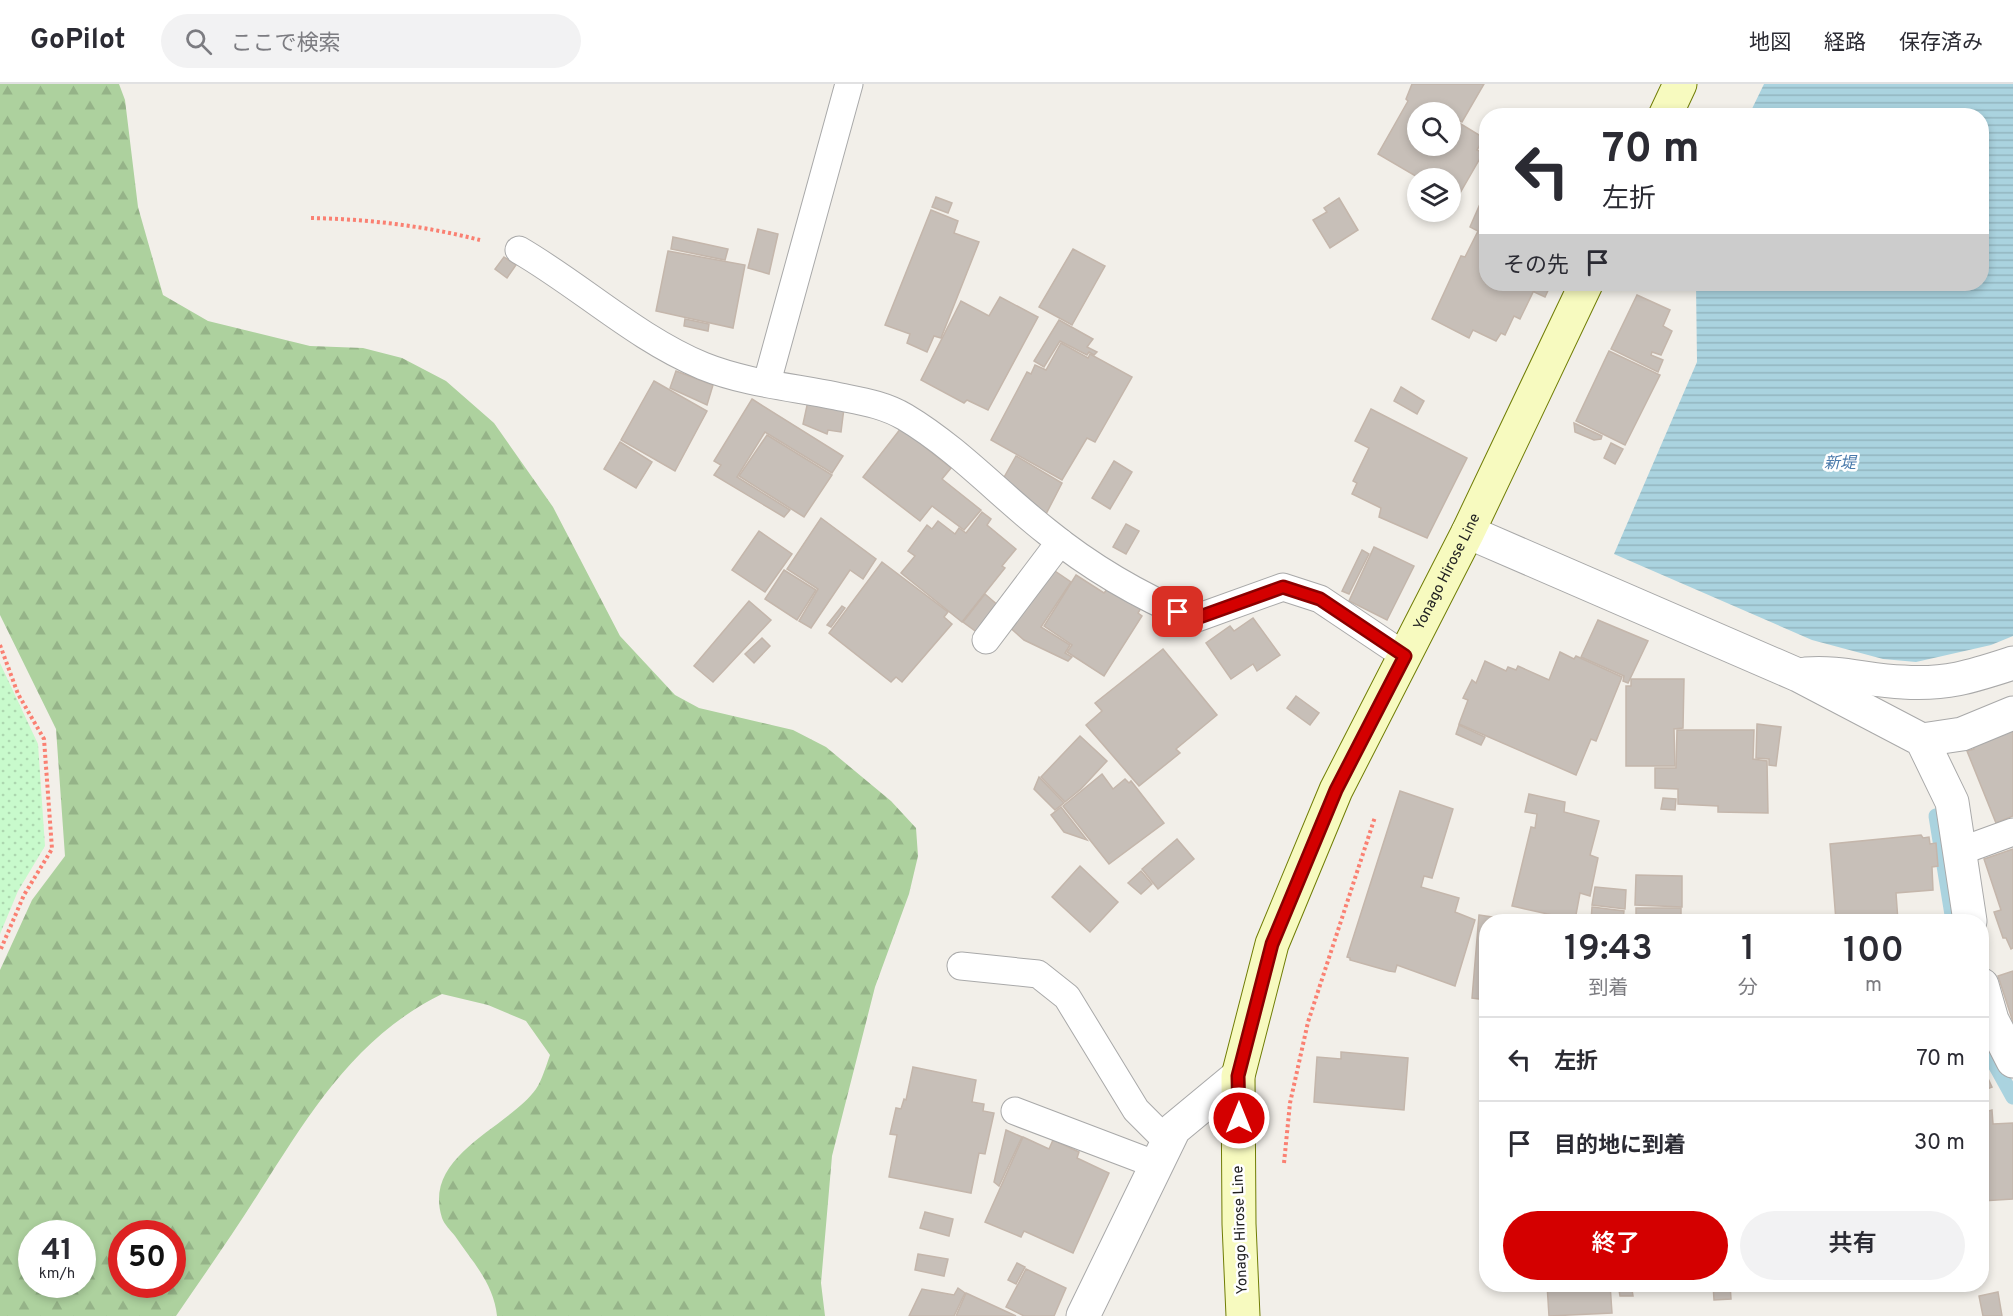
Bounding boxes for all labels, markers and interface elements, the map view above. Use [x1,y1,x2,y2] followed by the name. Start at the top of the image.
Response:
[161,14,581,68] search box
[30,23,125,59] text: GoPilot
[182,25,215,58] icon: search
[1749,30,1791,57] text: 地図
[1824,30,1866,57] text: 経路
[1899,30,1983,57] text: 保存済み
[230,31,341,58] text: ここで検索
[1407,102,1461,222] map controls
[1407,102,1461,156] button: search
[1602,124,1700,177] text: 70 m
[1503,132,1581,210] icon: left
[1407,168,1461,222] button: layers
[1602,183,1656,217] text: 左折
[1581,246,1614,279] icon: arrive
[1503,253,1569,280] text: その先
[1824,454,1858,474] water label: 新堤
[1410,510,1485,634] street label: Yonago Hirose Line
[1152,586,1203,637] pin
[1161,595,1194,628] icon: arrive
[1564,927,1653,973] text: 19:43
[1741,927,1755,973] text: 1
[1843,929,1904,975] text: 100
[1865,973,1882,999] text: m
[1588,976,1628,1002] text: 到着
[1738,976,1758,1002] text: 分
[1503,1043,1536,1076] icon: left
[1916,1046,1965,1073] text: 70 m
[1554,1049,1598,1076] text: 左折
[1207,1086,1271,1150] position arrow
[1503,1127,1536,1160] icon: arrive
[1914,1130,1965,1157] text: 30 m
[1554,1133,1686,1160] text: 目的地に到着
[1229,1165,1253,1295] street label: Yonago Hirose Line
[1503,1211,1728,1280] button: 終了
[1740,1211,1965,1280] button: 共有
[108,1220,186,1298] speed limit sign: 50
[41,1233,73,1270] text: 41
[39,1265,75,1284] text: km/h

